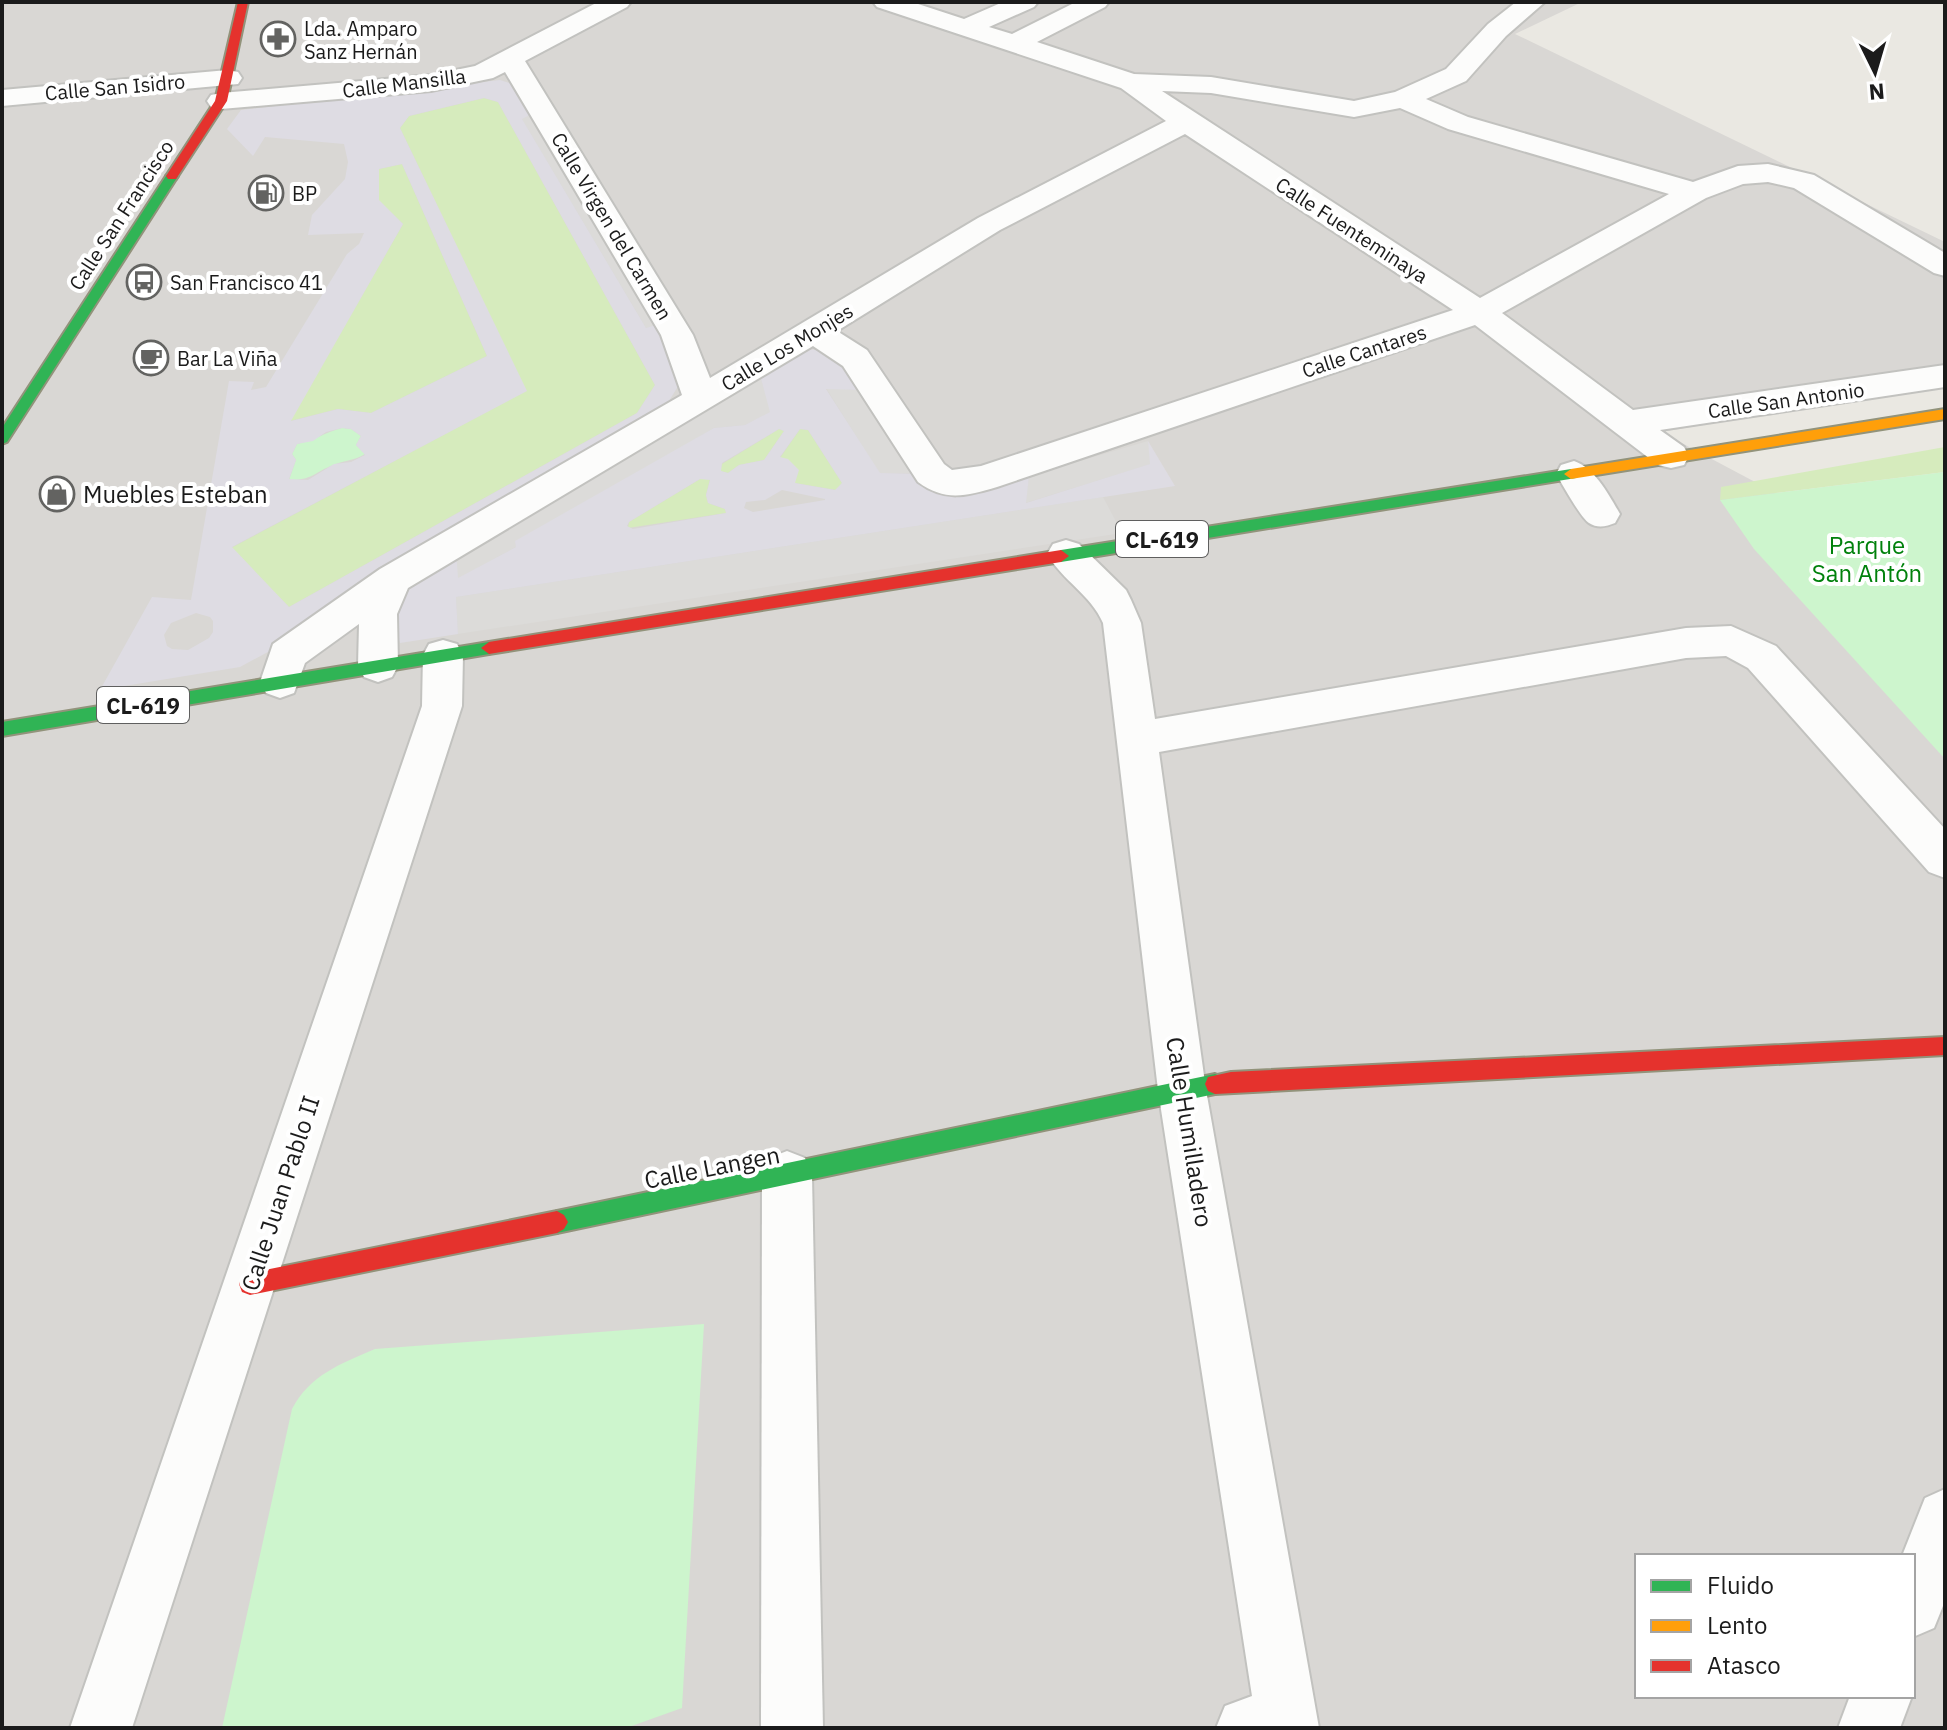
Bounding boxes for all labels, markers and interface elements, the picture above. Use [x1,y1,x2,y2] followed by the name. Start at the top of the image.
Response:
[304,15,418,65] place label: Lda. Amparo Sanz Hernán
[259,20,297,58] pharmacy icon: Lda. Amparo Sanz Hernán
[1835,32,1915,112] north arrow
[341,62,468,104] street label: Calle Mansilla
[44,67,186,107] street label: Calle San Isidro
[1868,77,1886,108] text: N
[545,127,679,325] street label: Calle Virgen del Carmen
[62,135,180,295] street label: Calle San Francisco
[1271,171,1434,290] street label: Calle Fuenteminaya
[247,174,285,212] fuel station icon: BP
[292,180,317,207] place label: BP
[125,263,163,301] bus stop icon: San Francisco 41
[170,269,323,296] place label: San Francisco 41
[716,297,858,397] street label: Calle Los Monjes
[1298,318,1430,384] street label: Calle Cantares
[132,339,170,377] cafe icon: Bar La Viña
[177,345,278,372] place label: Bar La Viña
[1706,376,1866,424] street label: Calle San Antonio
[38,475,76,513] shop icon: Muebles Esteban
[83,478,268,510] place label: Muebles Esteban
[1116,521,1208,557] road number: CL-619
[1812,529,1922,589] park label: Parque San Antón
[97,687,189,723] road number: CL-619
[1159,1035,1221,1229] street label: Calle Humilladero
[233,1091,327,1295] street label: Calle Juan Pablo II
[642,1138,782,1196] street label: Calle Langen
[1635,1554,1915,1698] legend
[1707,1569,1774,1601] text: Fluido
[1707,1609,1767,1641] text: Lento
[1707,1649,1781,1681] text: Atasco

